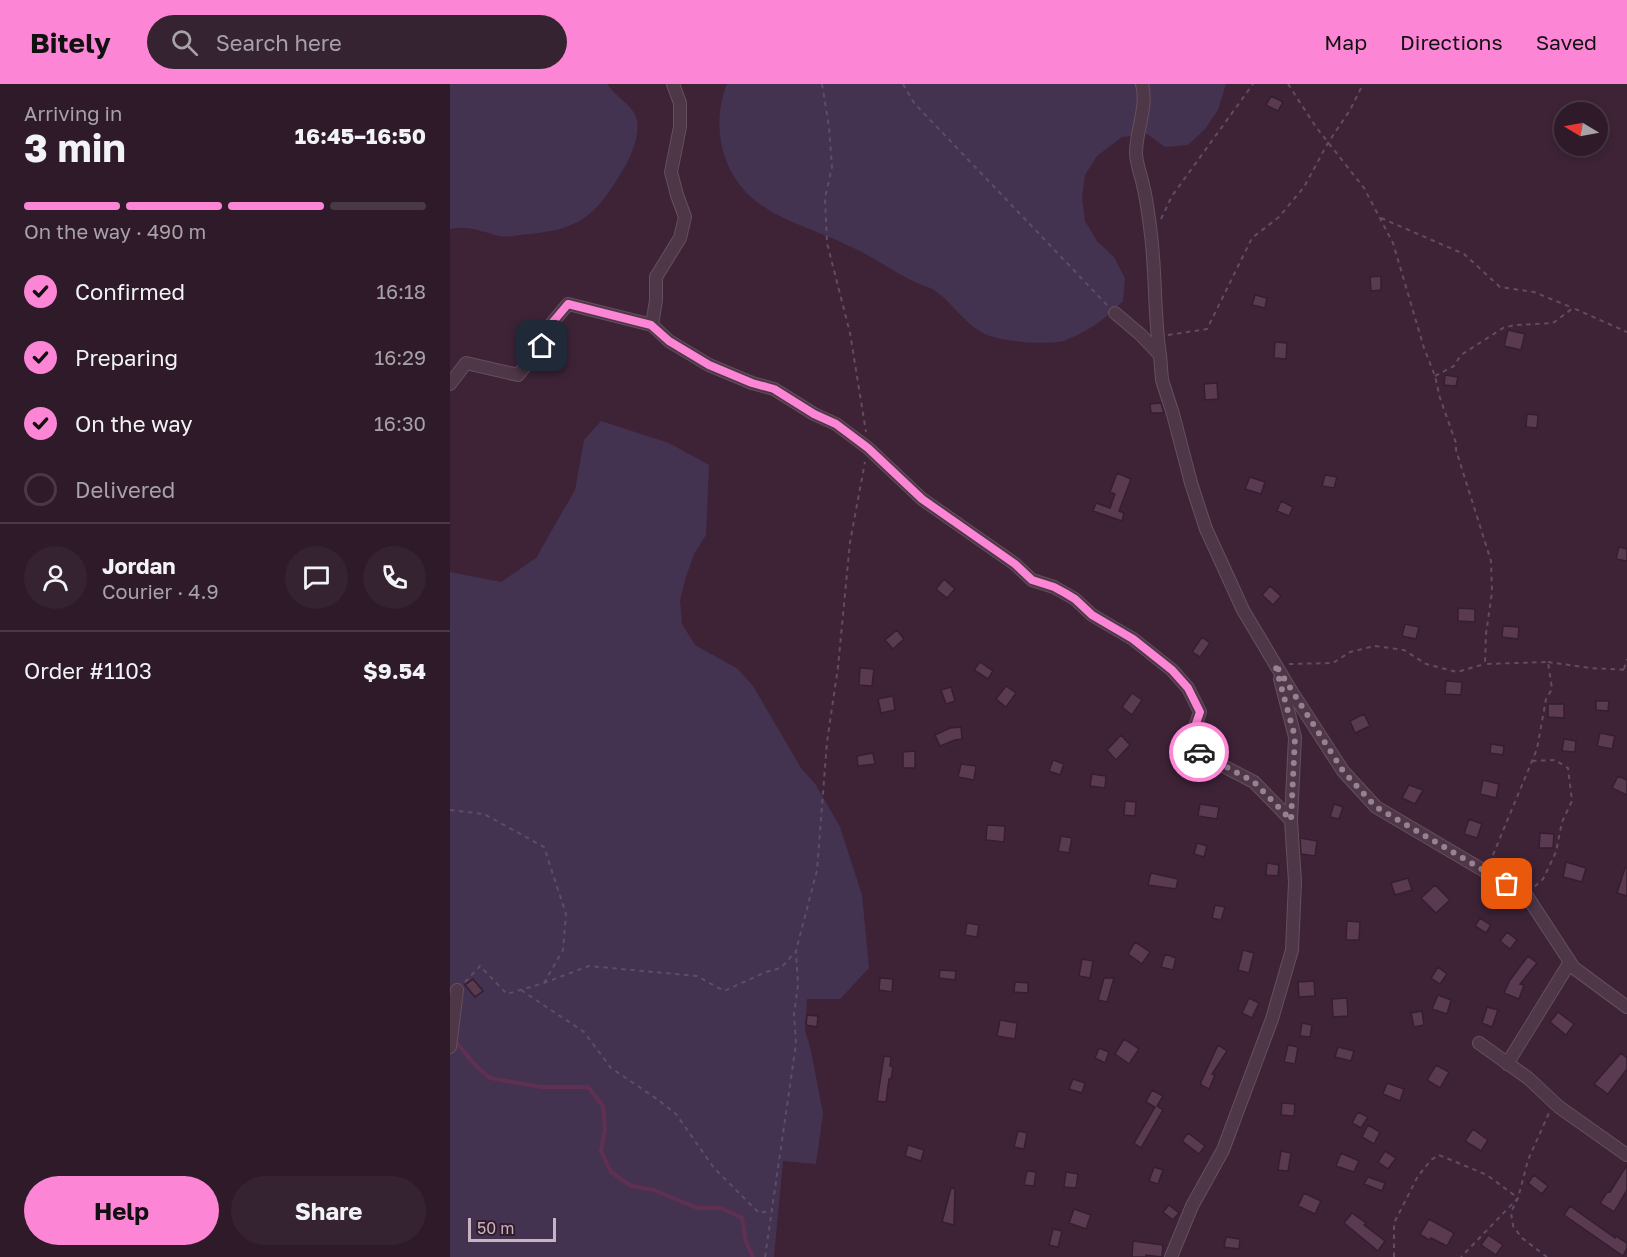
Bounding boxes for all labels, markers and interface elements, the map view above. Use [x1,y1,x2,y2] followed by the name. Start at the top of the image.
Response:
[147,15,567,69] search box
[30,26,111,59] text: Bitely
[168,26,201,59] icon: search
[216,29,342,56] text: Search here
[1324,29,1367,55] text: Map
[1400,29,1503,55] text: Directions
[1536,29,1597,55] text: Saved
[24,101,122,125] text: Arriving in
[1554,102,1608,156] north arrow
[1554,102,1608,156] map controls
[295,122,426,149] text: 16:45–16:50
[24,124,126,171] text: 3 min
[24,219,206,243] text: On the way · 490 m
[24,275,57,308] icon: check
[75,278,185,305] text: Confirmed
[376,279,426,303] text: 16:18
[516,320,567,371] pin
[525,329,558,362] icon: home
[24,341,57,374] icon: check
[75,344,178,371] text: Preparing
[375,345,426,369] text: 16:29
[24,407,57,440] icon: check
[75,410,193,437] text: On the way
[374,411,426,435] text: 16:30
[75,476,175,503] text: Delivered
[24,546,87,609] button: person
[285,546,348,609] button: chat
[363,546,426,609] button: phone
[102,552,176,579] text: Jordan
[102,579,219,603] text: Courier · 4.9
[24,657,152,684] text: Order #1103
[363,657,426,684] text: $9.54
[1169,722,1229,782] courier
[1183,736,1216,769] icon: car
[1481,858,1532,909] pin
[1490,867,1523,900] icon: bag
[24,1176,219,1245] button: Help
[231,1176,426,1245] button: Share
[468,1215,556,1242] scale bar
[477,1218,514,1238] text: 50 m

